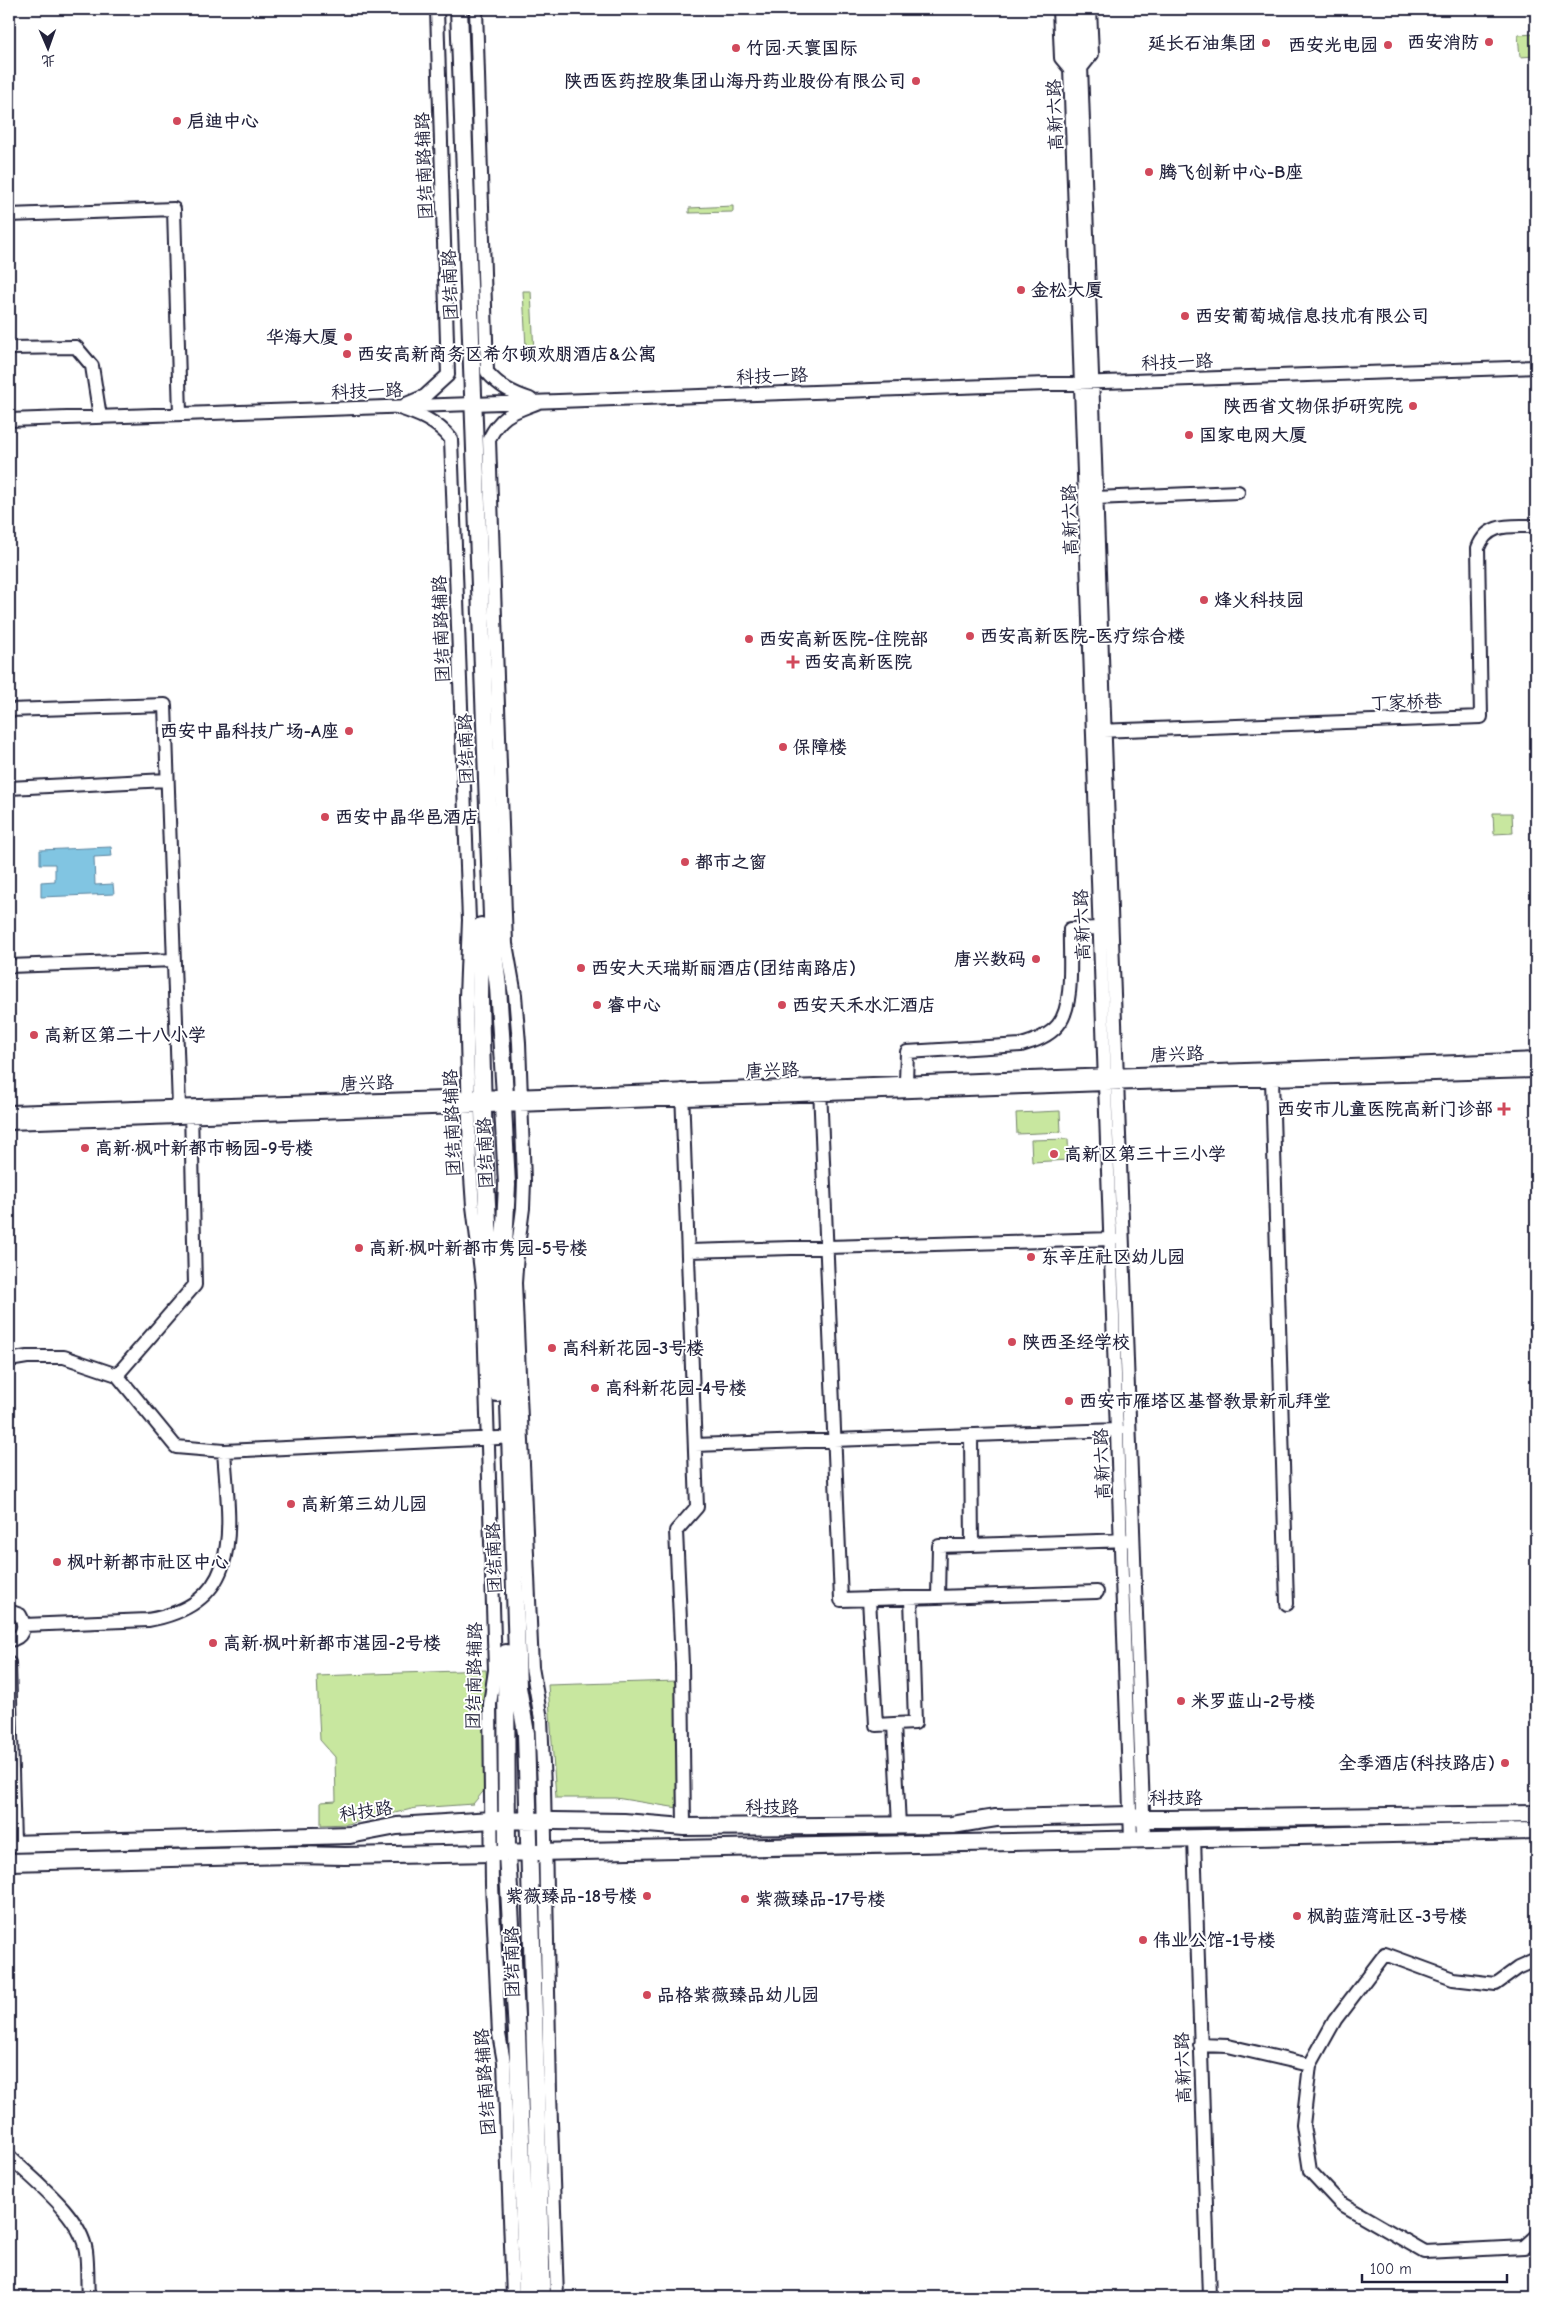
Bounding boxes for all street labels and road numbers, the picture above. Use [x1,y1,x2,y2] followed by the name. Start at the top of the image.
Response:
[1044,79,1067,151] street label: 高新六路
[412,112,437,220] street label: 团结南路辅路
[439,249,462,321] street label: 团结南路
[1141,351,1213,374] street label: 科技一路
[736,365,808,388] street label: 科技一路
[331,380,403,403] street label: 科技一路
[1059,484,1082,556] street label: 高新六路
[429,575,454,683] street label: 团结南路辅路
[1370,691,1442,714] street label: 丁家桥巷
[455,713,478,785] street label: 团结南路
[1071,889,1094,961] street label: 高新六路
[1150,1043,1204,1066] street label: 唐兴路
[745,1059,799,1082] street label: 唐兴路
[440,1069,465,1177] street label: 团结南路辅路
[340,1072,394,1095] street label: 唐兴路
[474,1117,497,1189] street label: 团结南路
[1091,1428,1114,1500] street label: 高新六路
[483,1522,506,1594] street label: 团结南路
[463,1622,486,1730] street label: 团结南路辅路
[1149,1788,1203,1809] street label: 科技路
[338,1797,394,1826] street label: 科技路
[745,1797,799,1818] street label: 科技路
[501,1926,524,1998] street label: 团结南路
[471,2027,500,2137] street label: 团结南路辅路
[1172,2032,1195,2104] street label: 高新六路

